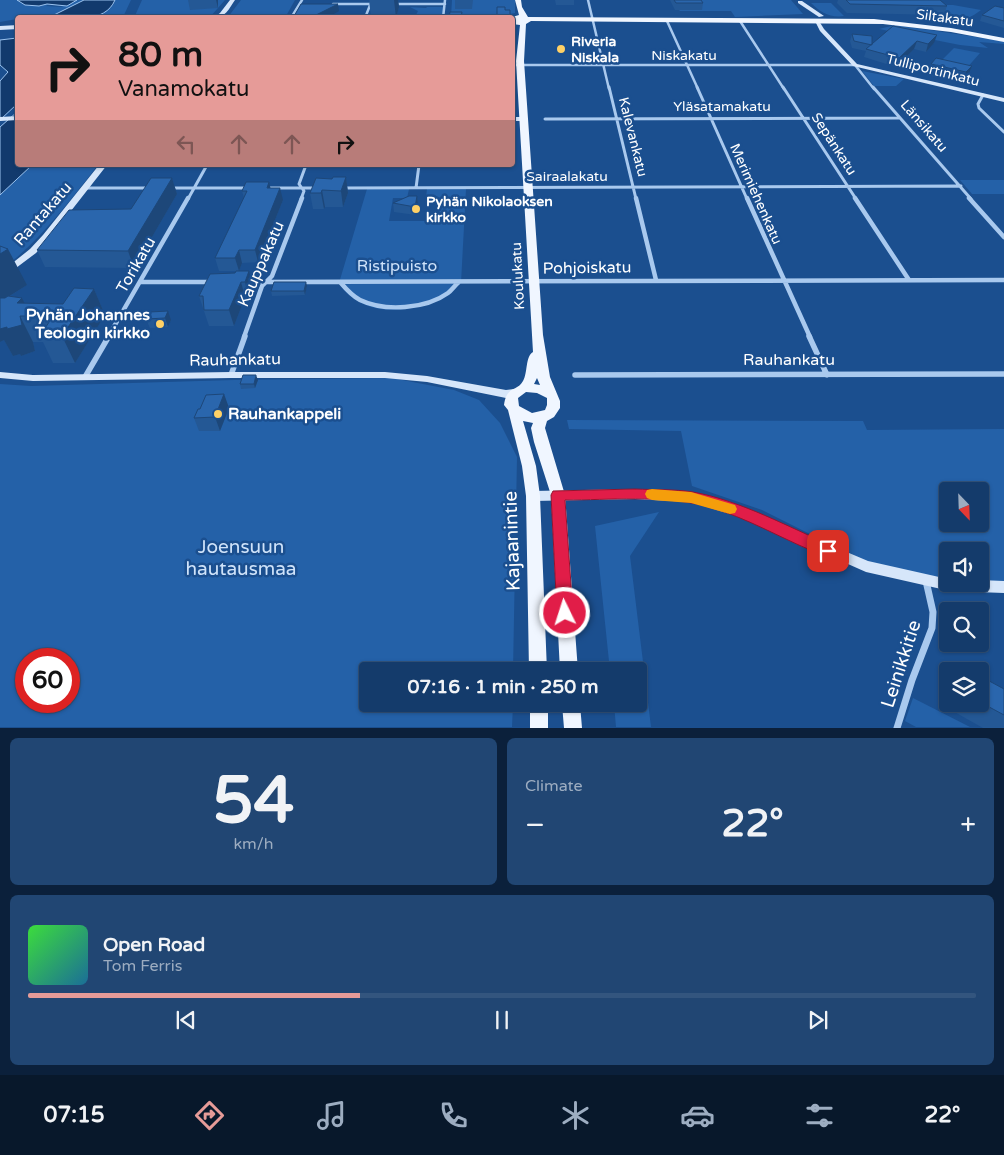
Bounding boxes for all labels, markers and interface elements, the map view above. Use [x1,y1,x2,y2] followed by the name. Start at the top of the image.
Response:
[915,6,975,30] street label: Siltakatu
[571,33,619,66] place label: Riveria Niskala
[118,34,203,76] text: 80 m
[35,35,100,100] icon: right
[555,43,567,55] marker: Riveria Niskala
[651,47,717,64] street label: Niskakatu
[884,50,982,90] street label: Tulliportinkatu
[118,76,249,102] text: Vanamokatu
[615,95,651,179] street label: Kalevankatu
[897,96,951,156] street label: Länsikatu
[673,98,771,115] street label: Yläsatamakatu
[808,110,860,178] street label: Sepänkatu
[172,130,200,158] icon: left
[225,130,253,158] icon: ahead
[278,130,306,158] icon: ahead
[331,130,359,158] icon: right
[726,141,786,247] street label: Merimiehenkatu
[526,168,608,185] street label: Sairaalakatu
[10,178,76,250] street label: Rantakatu
[426,193,553,226] place label: Pyhän Nikolaoksen kirkko
[410,203,422,215] marker: Pyhän Nikolaoksen kirkko
[233,218,289,310] street label: Kauppakatu
[112,233,160,297] street label: Torikatu
[508,242,528,310] street label: Koulukatu
[357,256,437,276] park label: Ristipuisto
[542,257,632,279] street label: Pohjoiskatu
[26,305,150,343] place label: Pyhän Johannes Teologin kirkko
[154,318,166,330] marker: Pyhän Johannes Teologin kirkko
[189,349,281,371] street label: Rauhankatu
[743,350,835,370] street label: Rauhankatu
[228,404,341,424] place label: Rauhankappeli
[212,408,224,420] marker: Rauhankappeli
[939,482,989,532] north arrow
[939,482,989,712] map controls
[499,491,525,591] street label: Kajaanintie
[807,530,849,572] pin
[185,536,297,580] park label: Joensuun hautausmaa
[814,537,842,565] icon: arrive
[939,542,989,592] button: sound
[538,586,590,638] position arrow
[939,602,989,652] button: search
[876,617,926,711] street label: Leinikkitie
[15,648,80,713] speed limit sign: 60
[939,662,989,712] button: layers
[407,676,599,698] text: 07:16 · 1 min · 250 m
[213,762,294,841] text: 54
[525,776,583,796] text: Climate
[722,801,784,847] text: 22°
[525,808,545,842] text: −
[960,808,976,842] text: +
[233,834,274,854] text: km/h
[103,934,205,956] text: Open Road
[103,956,182,976] text: Tom Ferris
[172,1006,200,1034] icon: previous
[488,1006,516,1034] icon: pause
[804,1006,832,1034] icon: next
[192,1098,227,1133] icon: directions
[314,1098,349,1133] icon: music
[436,1098,471,1133] icon: phone
[558,1098,593,1133] icon: climate
[680,1098,715,1133] icon: car
[802,1098,837,1133] icon: filters
[44,1102,105,1128] text: 07:15
[924,1102,960,1128] text: 22°

